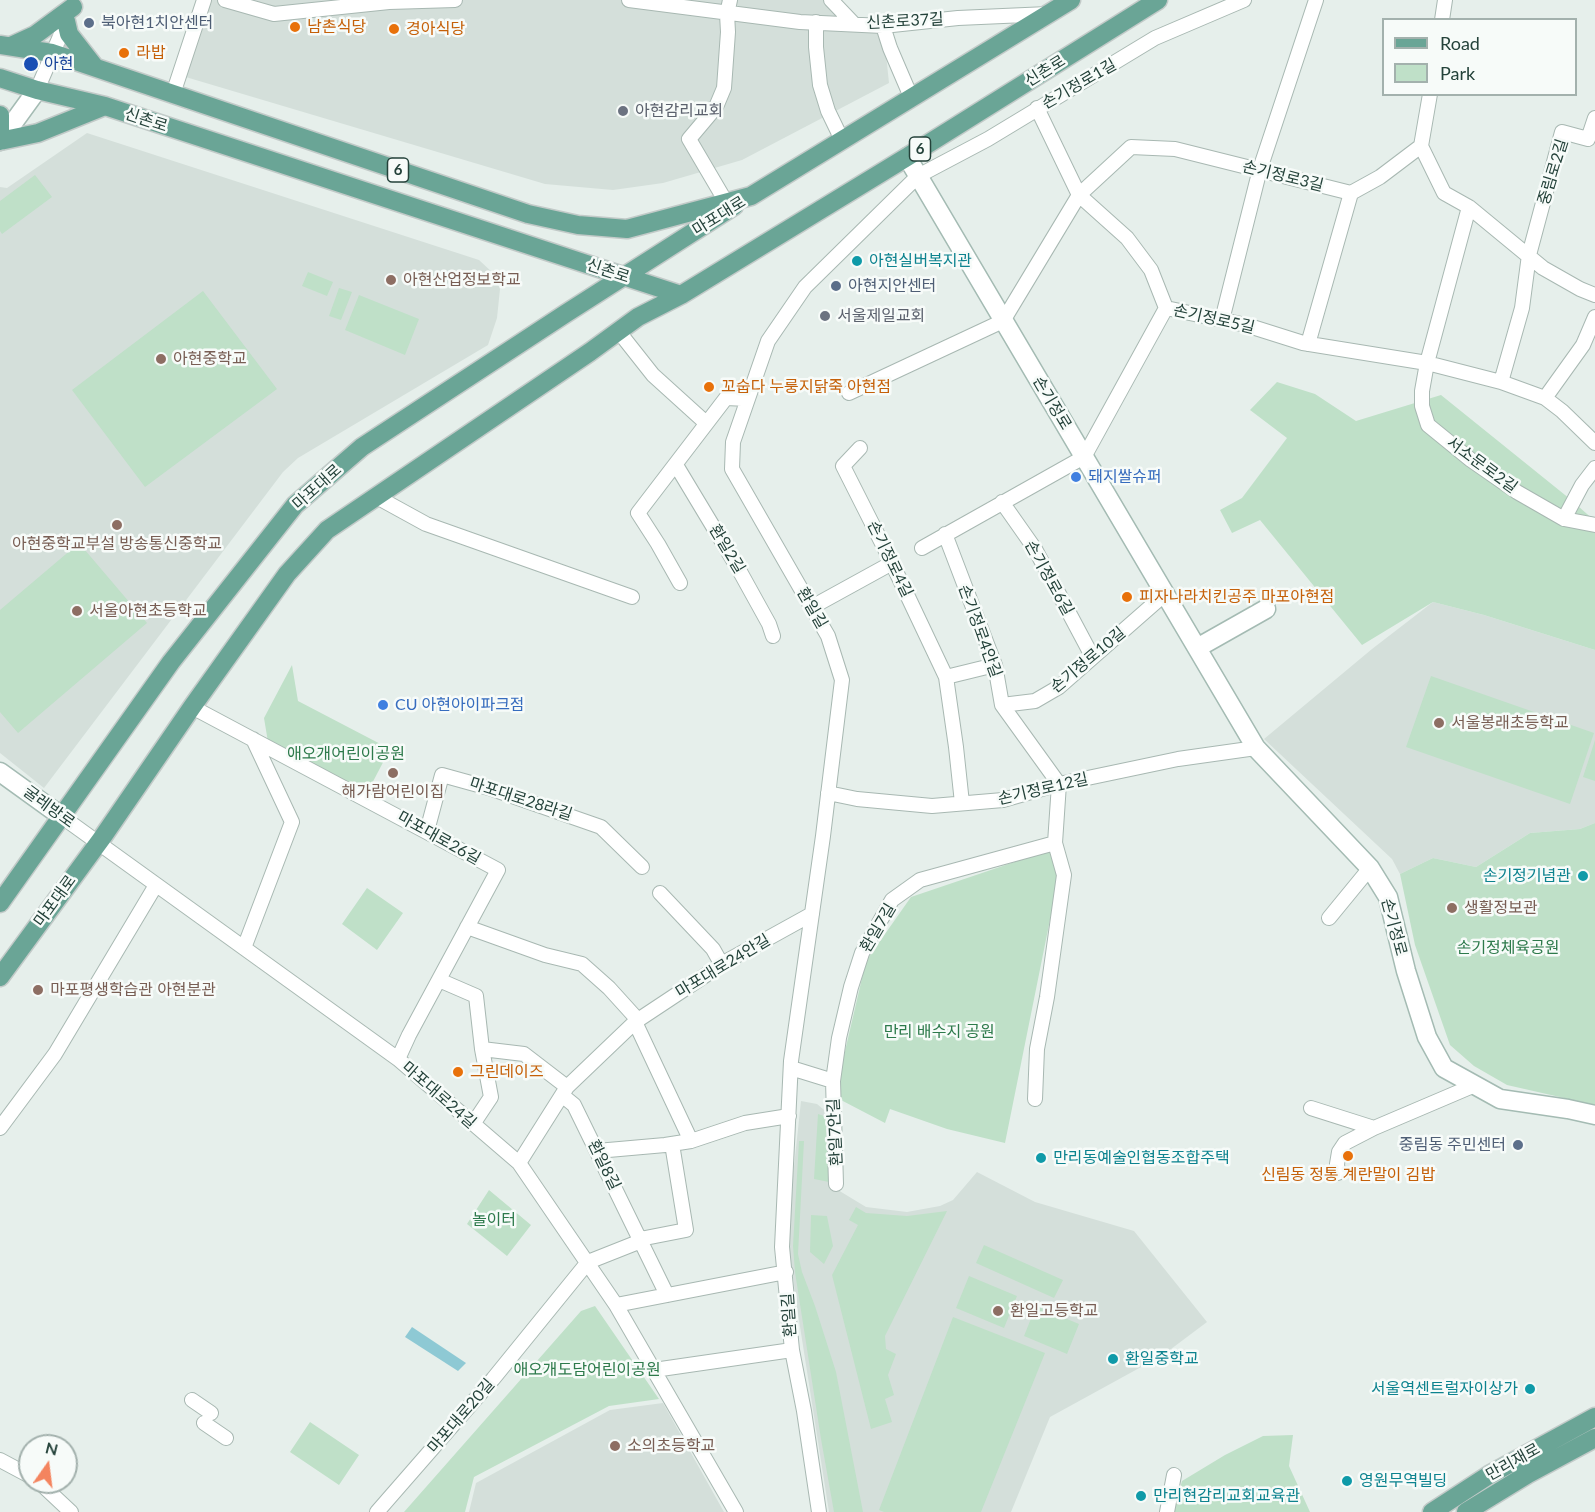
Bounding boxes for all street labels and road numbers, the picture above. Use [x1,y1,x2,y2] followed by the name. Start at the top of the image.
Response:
[866,9,944,33] street label: 신촌로37길
[1021,51,1069,91] street label: 신촌로
[1038,55,1120,113] street label: 손기정로1길
[122,104,170,136] street label: 신촌로
[910,137,930,161] road number: 6
[1534,137,1572,207] street label: 중림로2길
[1240,157,1326,195] street label: 손기정로3길
[388,158,408,182] road number: 6
[689,192,749,240] street label: 마포대로
[584,255,632,287] street label: 신촌로
[1171,300,1257,338] street label: 손기정로5길
[1029,373,1075,433] street label: 손기정로
[1443,433,1521,497] street label: 서소문로2길
[289,460,345,514] street label: 마포대로
[863,518,917,600] street label: 손기정로4길
[705,521,749,577] street label: 환일2길
[1021,537,1077,619] street label: 손기정로6길
[954,582,1006,680] street label: 손기정로4안길
[793,584,831,632] street label: 환일길
[1047,623,1129,697] street label: 손기정로10길
[996,769,1090,809] street label: 손기정로12길
[467,773,575,825] street label: 마포대로28라길
[20,782,78,832] street label: 굴레방로
[394,807,484,869] street label: 마포대로26길
[30,872,80,930] street label: 마포대로
[1377,896,1411,958] street label: 손기정로
[856,900,900,956] street label: 환일7길
[672,930,774,1002] street label: 마포대로24안길
[398,1058,480,1132] street label: 마포대로24길
[824,1097,846,1167] street label: 환일7안길
[584,1137,624,1193] street label: 환일8길
[778,1292,800,1338] street label: 환일길
[424,1375,498,1457] street label: 마포대로20길
[1483,1439,1543,1485] street label: 만리재로

